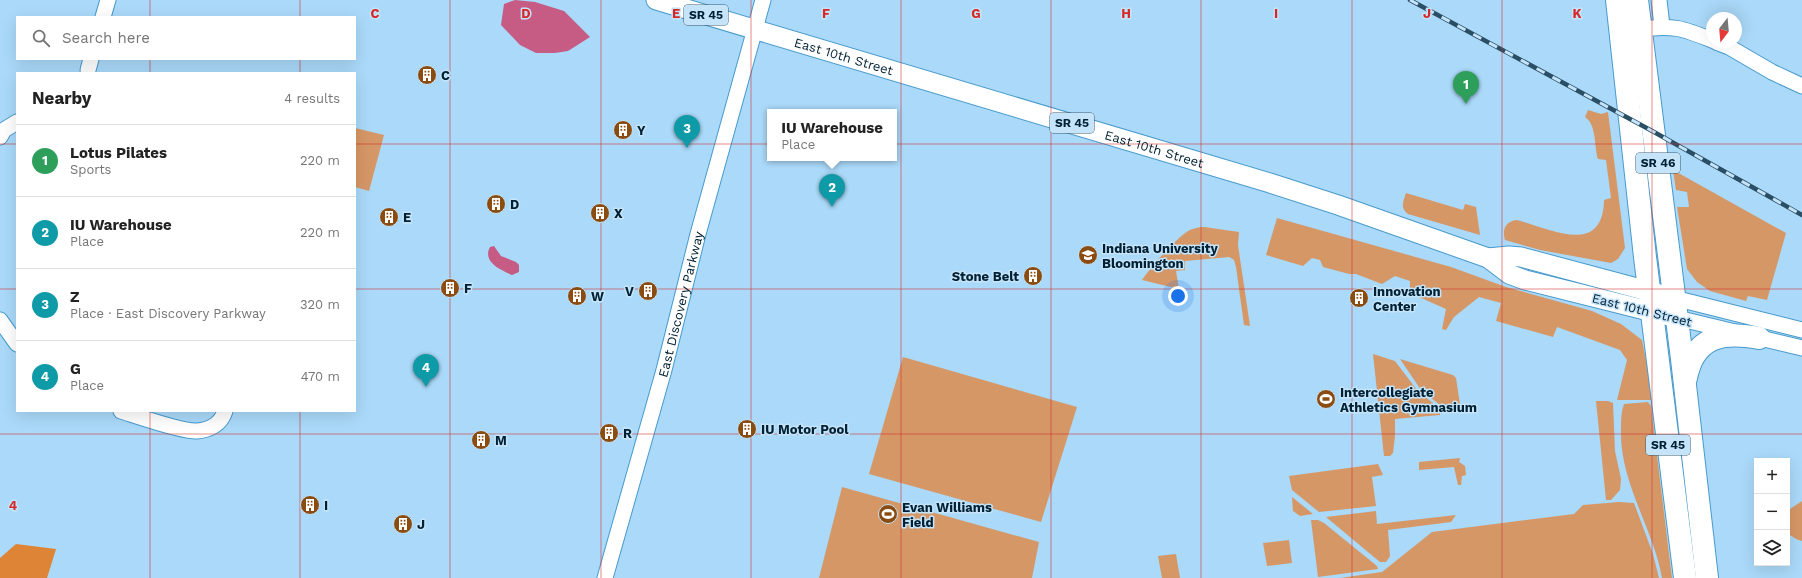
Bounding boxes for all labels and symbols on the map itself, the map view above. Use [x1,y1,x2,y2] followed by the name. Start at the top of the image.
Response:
[684,5,728,25] road number: SR 45
[371,6,380,21] text: C
[521,6,531,21] text: D
[672,6,680,21] text: E
[822,6,830,21] text: F
[971,6,981,21] text: G
[1121,6,1131,21] text: H
[1274,6,1278,21] text: I
[1423,6,1431,21] text: J
[1572,6,1582,21] text: K
[1706,12,1742,48] north arrow
[793,34,896,78] street label: East 10th Street
[416,64,438,86] building icon: C
[441,68,450,83] place label: C
[1453,71,1479,104] pin: 1
[1050,113,1094,133] road number: SR 45
[674,115,700,148] pin: 3
[612,119,634,141] building icon: Y
[637,123,646,138] place label: Y
[1103,127,1206,171] street label: East 10th Street
[1636,153,1680,173] road number: SR 46
[819,174,845,207] pin: 2
[485,193,507,215] building icon: D
[510,197,519,212] place label: D
[589,202,611,224] building icon: X
[378,206,400,228] building icon: E
[614,206,623,221] place label: X
[403,210,411,225] place label: E
[655,229,706,379] street label: East Discovery Parkway
[1102,241,1218,271] place label: Indiana University Bloomington
[1077,244,1099,266] school or university icon: Indiana University Bloomington
[1022,265,1044,287] building icon: Stone Belt
[952,269,1019,284] place label: Stone Belt
[439,277,461,299] building icon: F
[637,280,659,302] building icon: V
[464,281,472,296] place label: F
[625,284,634,299] place label: V
[1373,284,1441,314] place label: Innovation Center
[566,285,588,307] building icon: W
[1168,286,1188,306] your location
[1348,287,1370,309] building icon: Innovation Center
[591,289,604,304] place label: W
[1591,290,1694,330] street label: East 10th Street
[413,354,439,387] pin: 4
[1340,385,1477,415] place label: Intercollegiate Athletics Gymnasium
[1315,388,1337,410] sports icon: Intercollegiate Athletics Gymnasium
[736,418,758,440] building icon: IU Motor Pool
[598,422,620,444] building icon: R
[761,422,849,437] place label: IU Motor Pool
[623,426,632,441] place label: R
[470,429,492,451] building icon: M
[495,433,507,448] place label: M
[1646,435,1690,455] road number: SR 45
[299,494,321,516] building icon: I
[9,498,18,513] text: 4
[324,498,328,513] place label: I
[902,500,992,530] place label: Evan Williams Field
[877,503,899,525] sports icon: Evan Williams Field
[392,513,414,535] building icon: J
[417,517,425,532] place label: J

